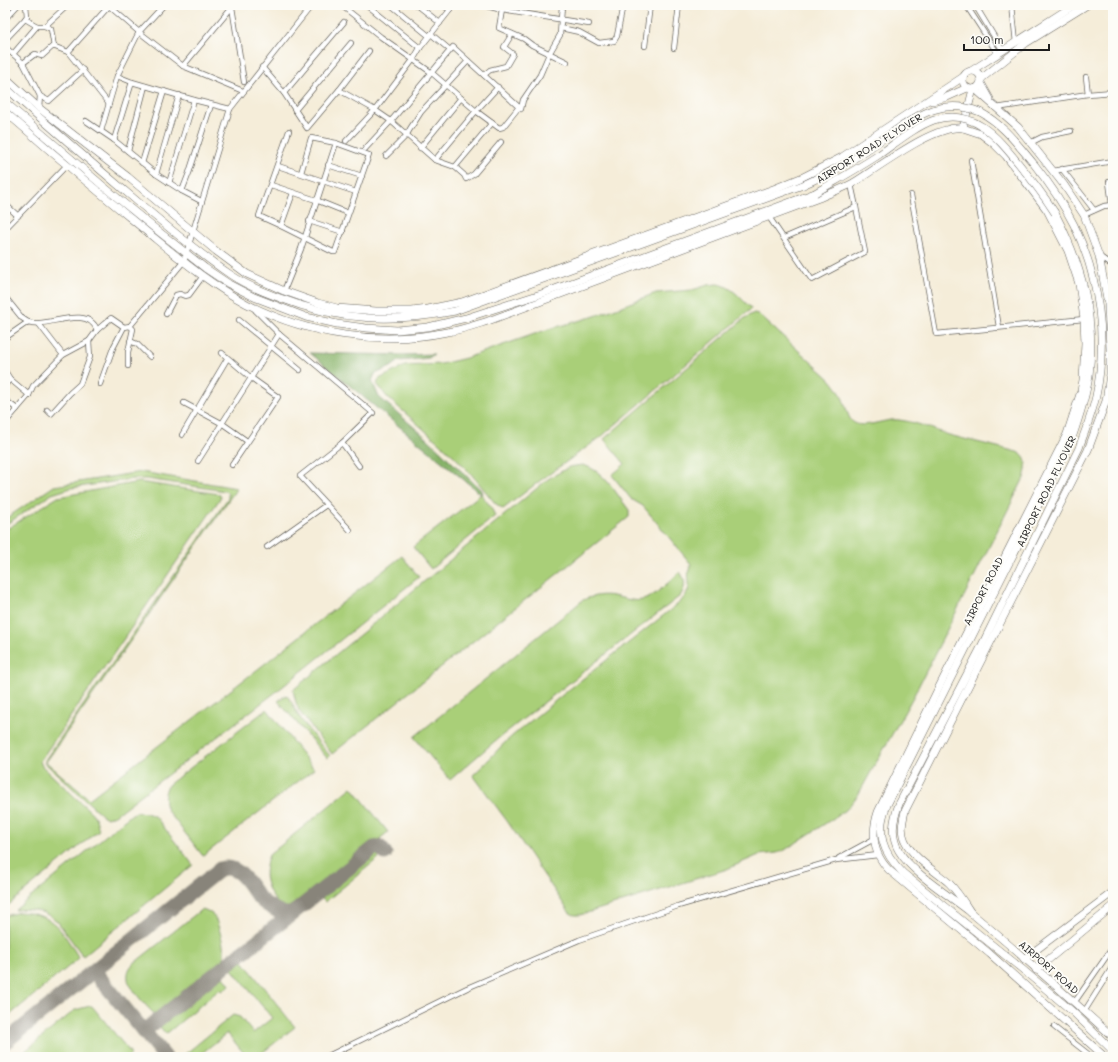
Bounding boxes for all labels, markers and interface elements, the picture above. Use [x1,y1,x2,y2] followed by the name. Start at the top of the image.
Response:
[964,26,1049,52] scale bar
[970,31,1004,47] text: 100 m
[814,110,924,186] street label: AIRPORT ROAD FLYOVER
[1013,433,1079,549] street label: AIRPORT ROAD FLYOVER
[960,554,1006,628] street label: AIRPORT ROAD
[1016,937,1082,997] street label: AIRPORT ROAD

